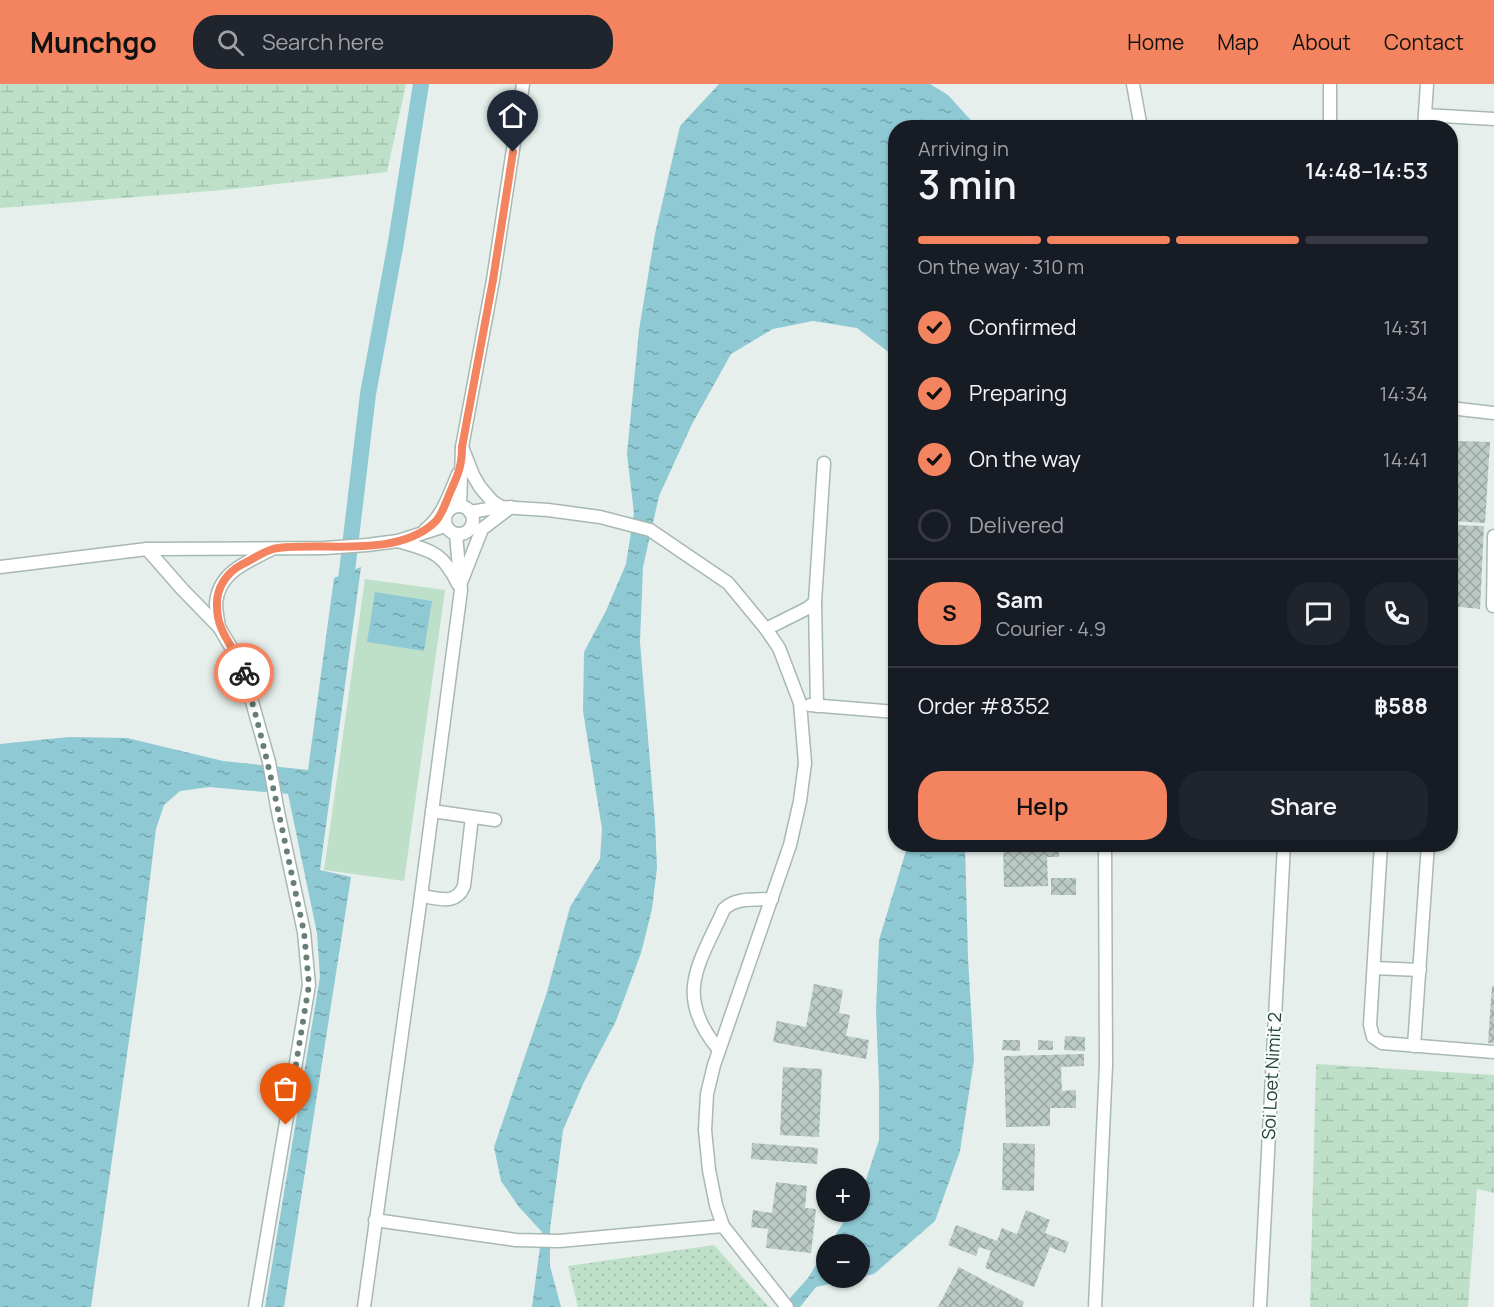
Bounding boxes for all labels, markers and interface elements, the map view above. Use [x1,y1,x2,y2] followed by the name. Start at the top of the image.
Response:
[193,15,613,69] search box
[30,23,157,61] text: Munchgo
[214,26,247,59] icon: search
[262,27,384,57] text: Search here
[1127,28,1184,56] text: Home
[1217,28,1259,56] text: Map
[1292,28,1351,56] text: About
[1384,28,1464,56] text: Contact
[487,90,538,152] pin
[496,99,529,132] icon: home
[918,135,1009,162] text: Arriving in
[1305,156,1428,186] text: 14:48–14:53
[918,157,1017,211] text: 3 min
[918,253,1084,280] text: On the way · 310 m
[918,311,951,344] icon: check
[969,312,1077,342] text: Confirmed
[1384,314,1428,341] text: 14:31
[918,377,951,410] icon: check
[969,378,1067,408] text: Preparing
[1380,380,1428,407] text: 14:34
[918,443,951,476] icon: check
[969,444,1081,474] text: On the way
[1383,446,1428,473] text: 14:41
[969,510,1064,540] text: Delivered
[1287,582,1350,645] button: chat
[1365,582,1428,645] button: phone
[996,585,1043,615] text: Sam
[942,598,957,628] text: S
[996,615,1106,642] text: Courier · 4.9
[214,643,274,703] courier
[228,657,261,690] icon: bike
[918,691,1050,721] text: Order #8352
[1374,691,1428,721] text: ฿588
[918,771,1167,840] button: Help
[1179,771,1428,840] button: Share
[1256,1012,1286,1140] street label: Soi Loet Nimit 2
[260,1063,311,1125] pin
[269,1072,302,1105] icon: bag
[816,1168,870,1288] map controls
[816,1168,870,1222] button: +
[816,1234,870,1288] button: −

